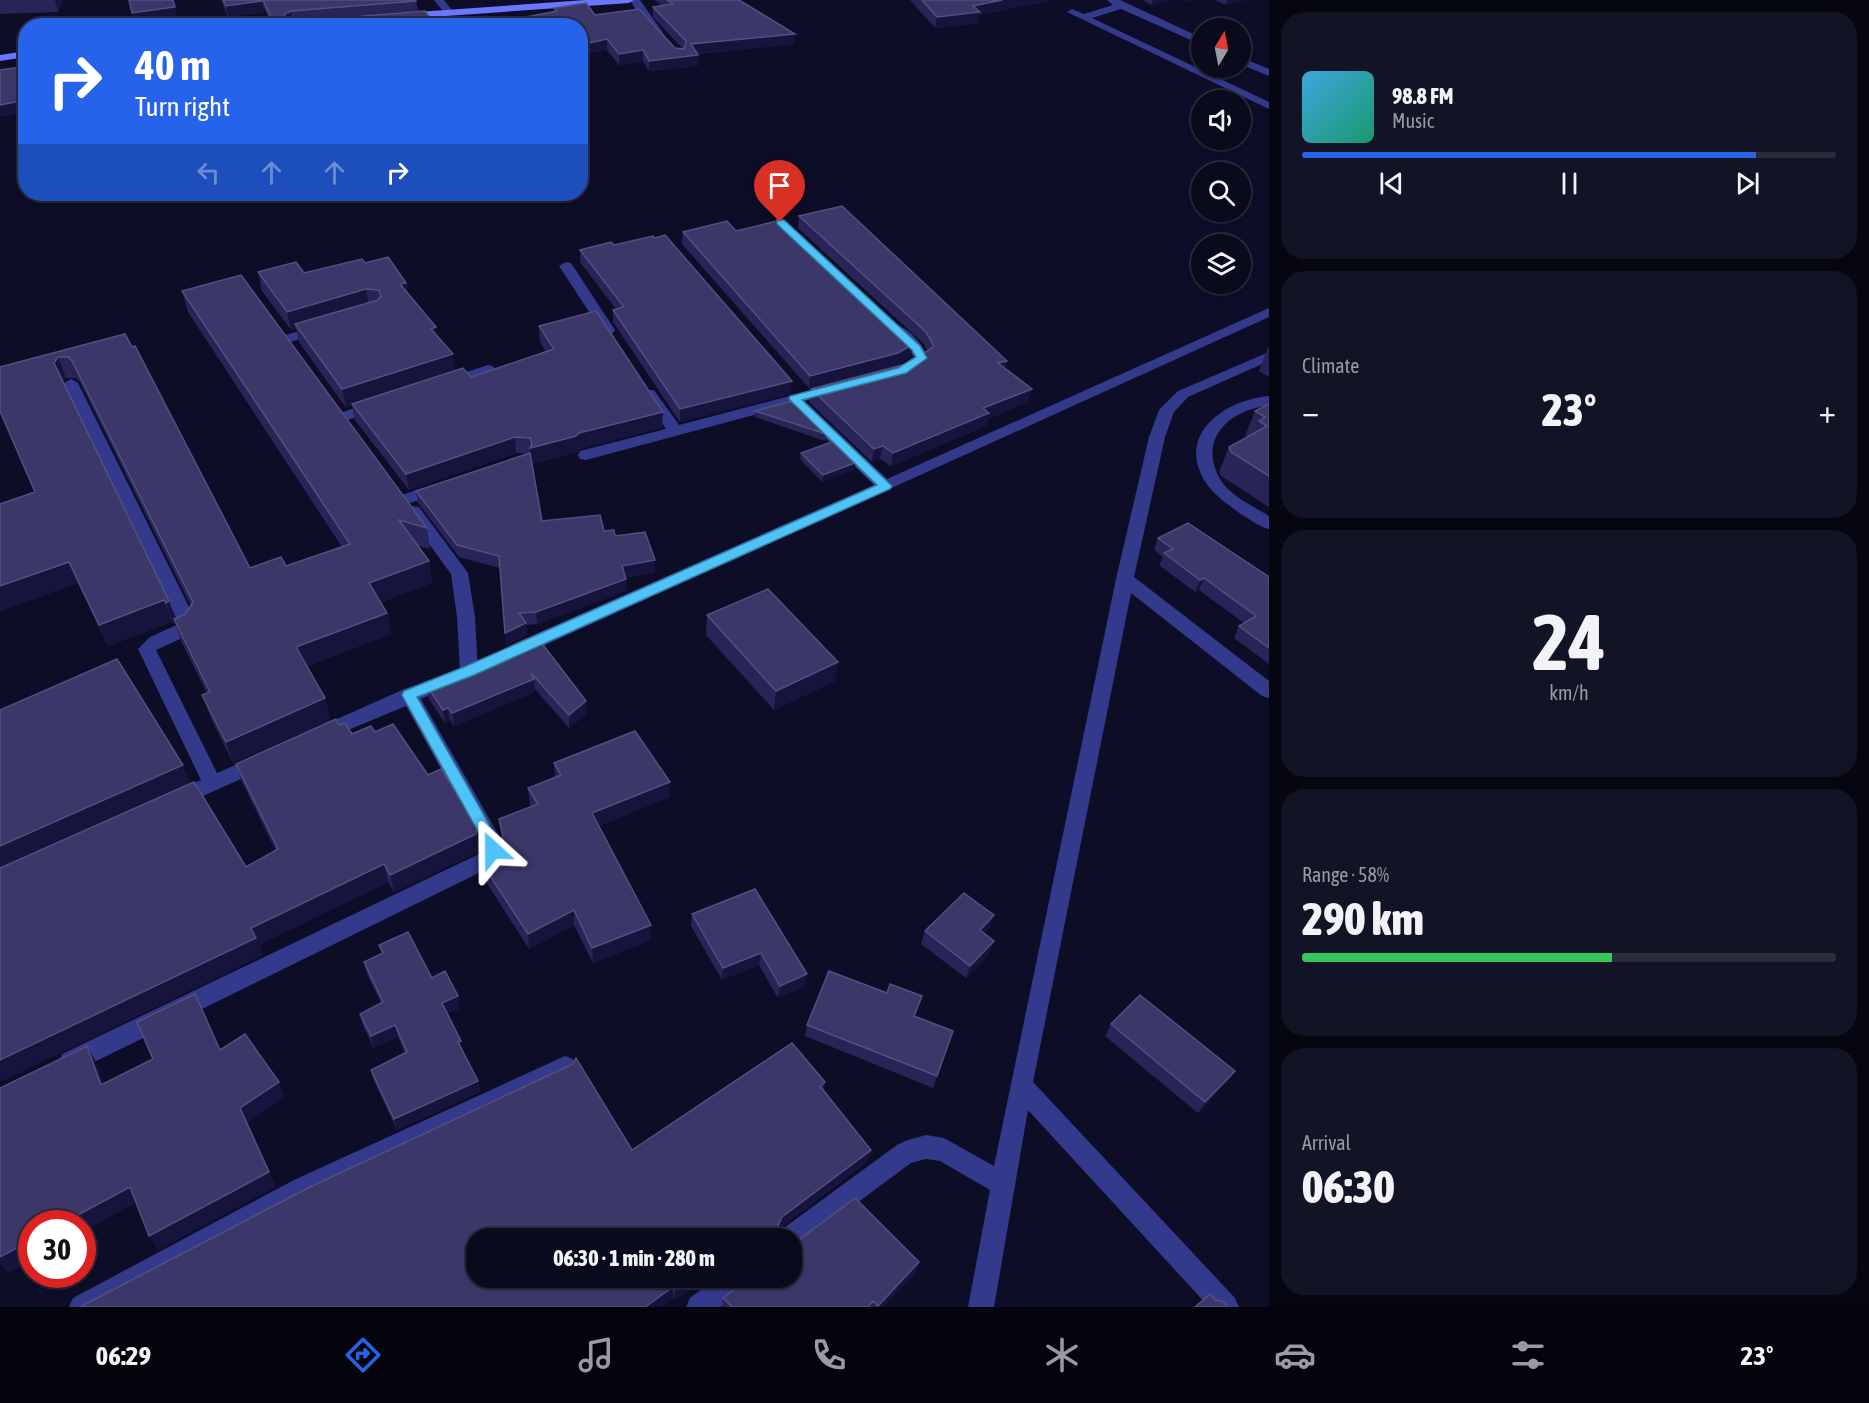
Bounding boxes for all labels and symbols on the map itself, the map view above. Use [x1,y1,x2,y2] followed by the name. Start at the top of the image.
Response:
[1191,18,1251,78] north arrow
[754,160,805,222] pin
[461,818,525,882] position arrow
[18,1210,96,1288] speed limit sign: 30

